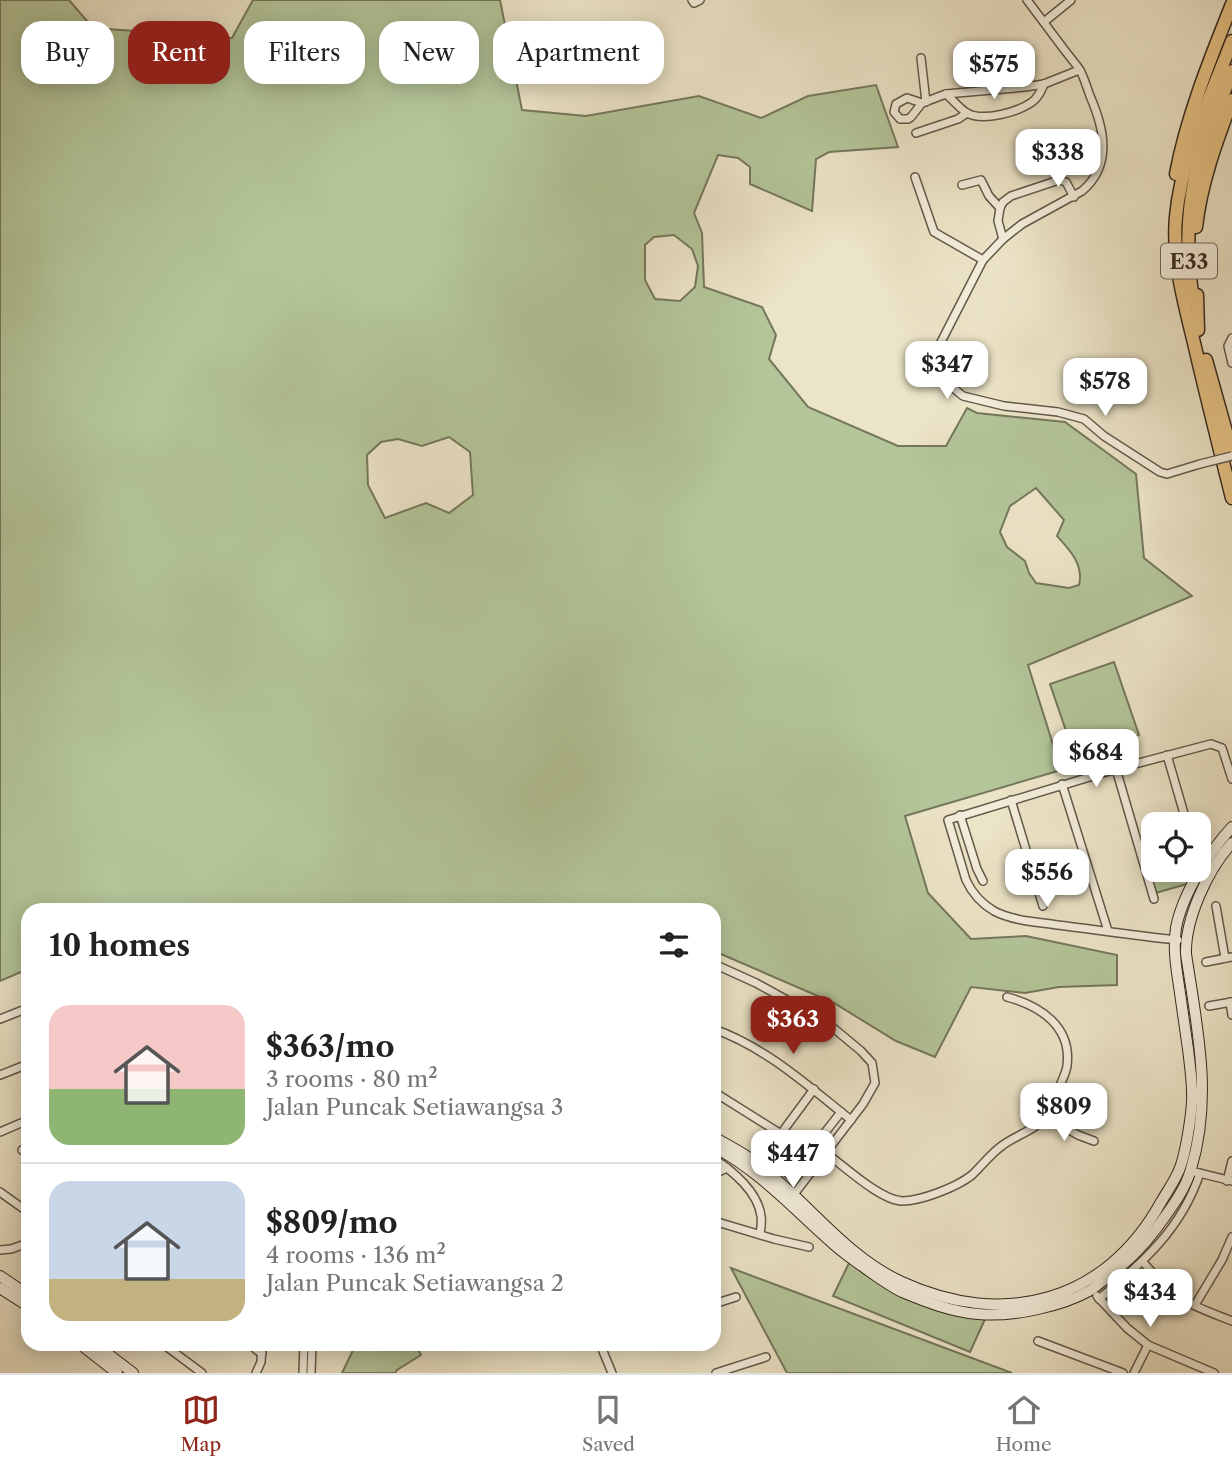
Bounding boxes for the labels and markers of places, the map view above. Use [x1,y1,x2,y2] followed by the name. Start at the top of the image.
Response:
[953,42,1035,101] pin: $575
[1017,130,1099,189] pin: $338
[906,342,988,401] pin: $347
[1064,358,1146,418] pin: $578
[1055,730,1137,789] pin: $684
[1006,850,1088,909] pin: $556
[752,996,834,1056] pin: $363
[1023,1084,1105,1143] pin: $809
[752,1130,834,1190] pin: $447
[1109,1270,1191,1329] pin: $434

